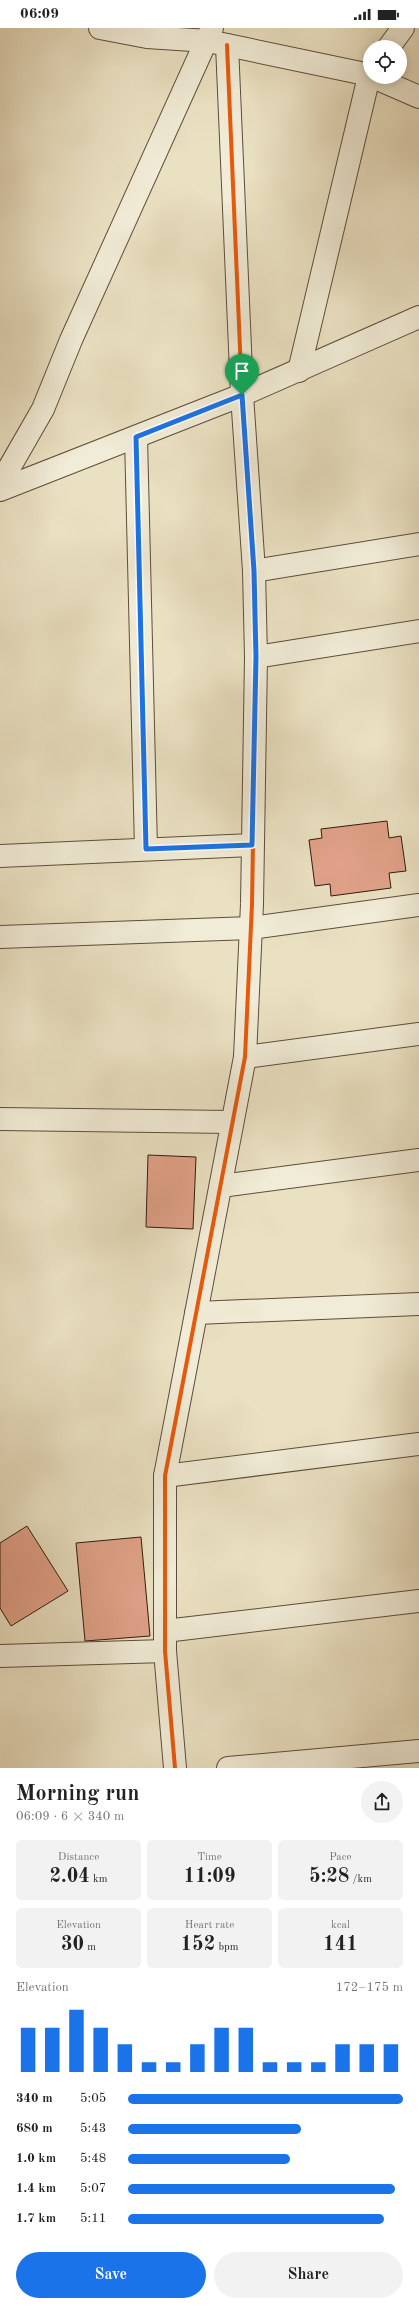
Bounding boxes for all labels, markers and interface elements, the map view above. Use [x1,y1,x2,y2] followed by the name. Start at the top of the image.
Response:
[20,7,59,22] text: 06:09
[363,40,407,84] map controls
[363,40,407,84] button: locate
[225,354,259,395] pin
[231,360,253,382] icon: arrive
[361,1781,403,1823] button: share
[16,1783,139,1805] text: Morning run
[16,1810,124,1823] text: 06:09 · 6 × 340 m
[58,1852,99,1863] text: Distance
[197,1852,222,1863] text: Time
[329,1852,352,1863] text: Pace
[50,1867,90,1887] text: 2.04
[184,1867,236,1887] text: 11:09
[309,1867,349,1887] text: 5:28
[90,1874,107,1885] text: km
[349,1874,372,1885] text: /km
[56,1920,101,1931] text: Elevation
[185,1920,234,1931] text: Heart rate
[331,1920,350,1931] text: kcal
[61,1935,84,1955] text: 30
[181,1935,215,1955] text: 152
[323,1935,358,1955] text: 141
[84,1942,96,1953] text: m
[215,1942,238,1953] text: bpm
[16,1981,69,1994] text: Elevation
[336,1981,403,1994] text: 172–175 m
[16,2092,53,2105] text: 340 m
[80,2092,106,2105] text: 5:05
[16,2122,53,2135] text: 680 m
[80,2122,106,2135] text: 5:43
[16,2152,56,2165] text: 1.0 km
[80,2152,106,2165] text: 5:48
[16,2182,56,2195] text: 1.4 km
[80,2182,106,2195] text: 5:07
[16,2212,56,2225] text: 1.7 km
[80,2212,106,2225] text: 5:11
[16,2252,206,2298] button: Save
[214,2252,403,2298] button: Share

